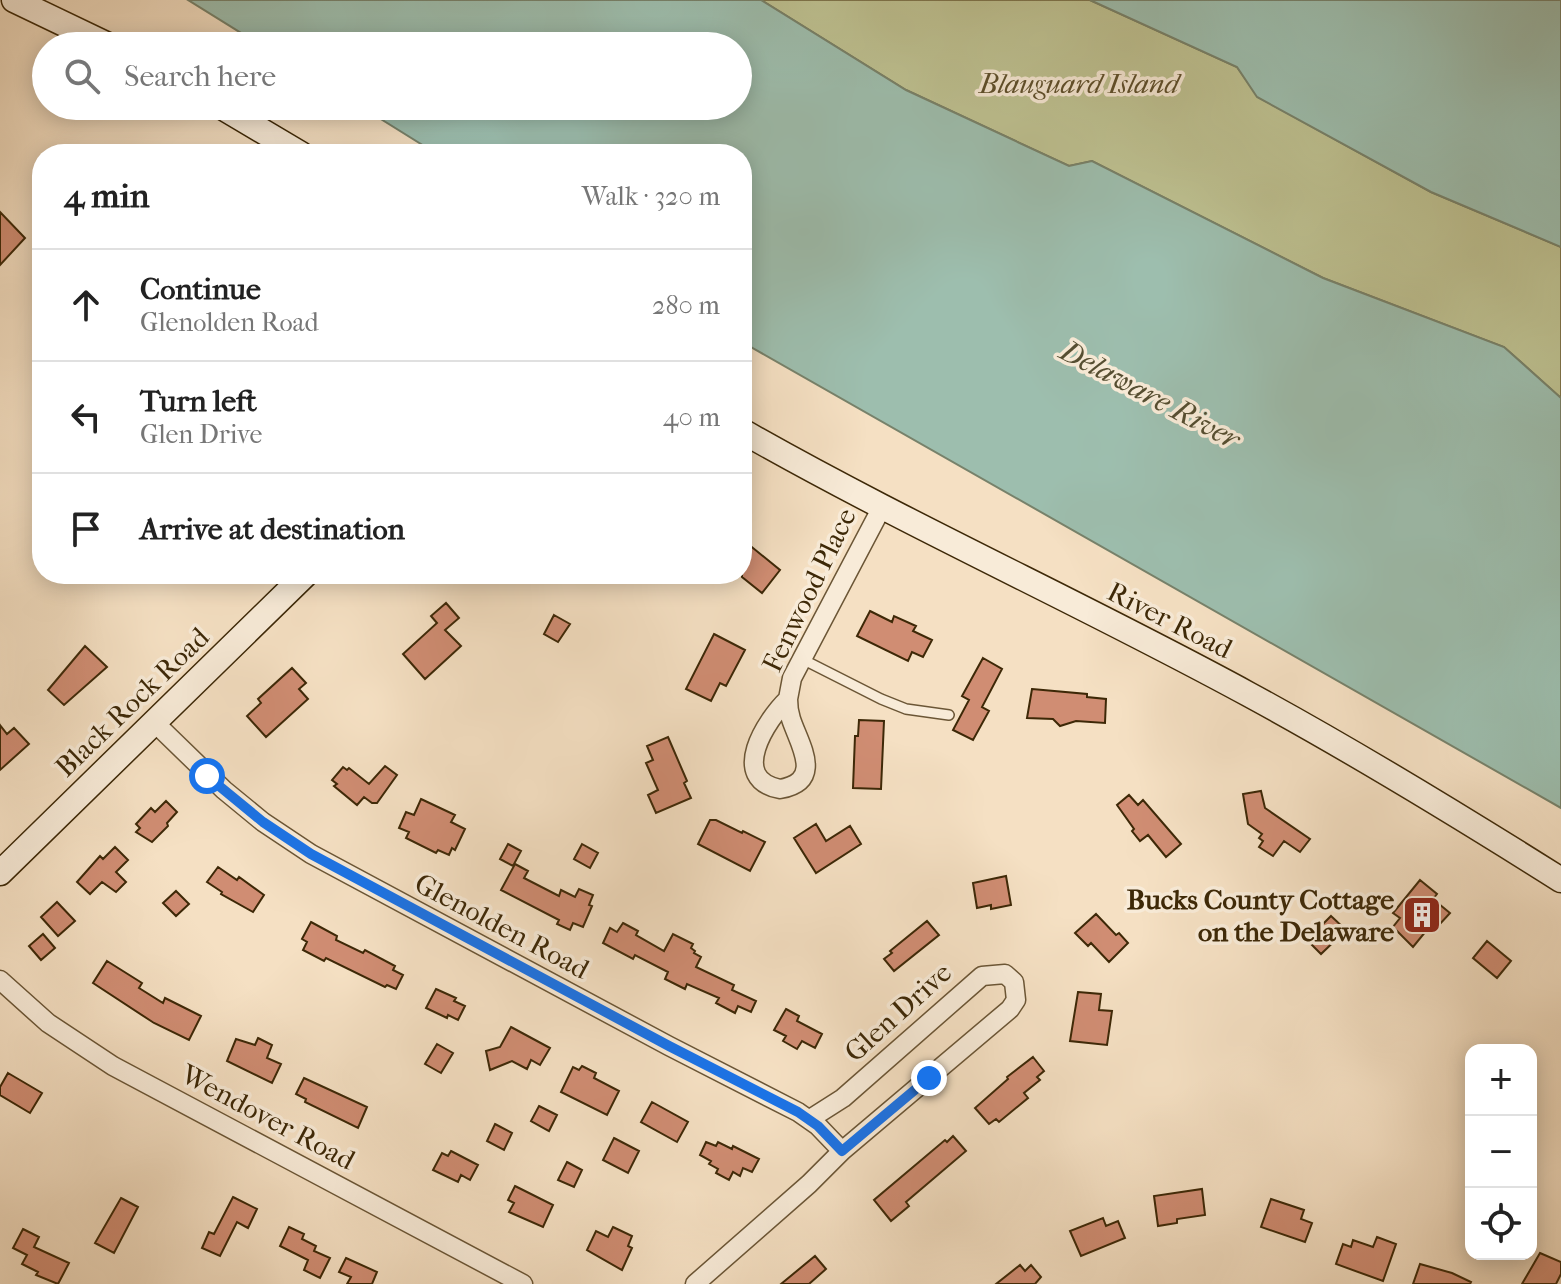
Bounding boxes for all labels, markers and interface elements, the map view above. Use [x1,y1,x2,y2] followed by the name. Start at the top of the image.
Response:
[32,32,752,120] search box
[60,54,104,98] icon: search
[124,59,276,94] text: Search here
[977,67,1183,100] park label: Blauguard Island
[64,176,149,216] text: 4 min
[582,181,720,212] text: Walk · 320 m
[140,272,261,307] text: Continue
[64,283,108,327] icon: ahead
[652,290,720,321] text: 280 m
[140,307,319,338] text: Glenolden Road
[1053,332,1248,458] water label: Delaware River
[140,384,257,419] text: Turn left
[64,395,108,439] icon: left
[663,402,720,433] text: 40 m
[140,419,262,450] text: Glen Drive
[755,503,863,677] street label: Fenwood Place
[64,507,108,551] icon: arrive
[140,512,405,547] text: Arrive at destination
[1102,575,1239,666] street label: River Road
[48,620,216,784] street label: Black Rock Road
[189,758,225,794] route start
[409,866,595,986] street label: Glenolden Road
[1127,883,1394,948] place label: Bucks County Cottage on the Delaware
[1401,894,1443,936] building icon: Bucks County Cottage on the Delaware
[838,956,958,1068] street label: Glen Drive
[1465,1044,1537,1260] map controls
[1465,1044,1537,1116] button: +
[175,1057,361,1177] street label: Wendover Road
[911,1060,947,1096] route end
[1465,1116,1537,1188] button: −
[1465,1188,1537,1260] button: locate

